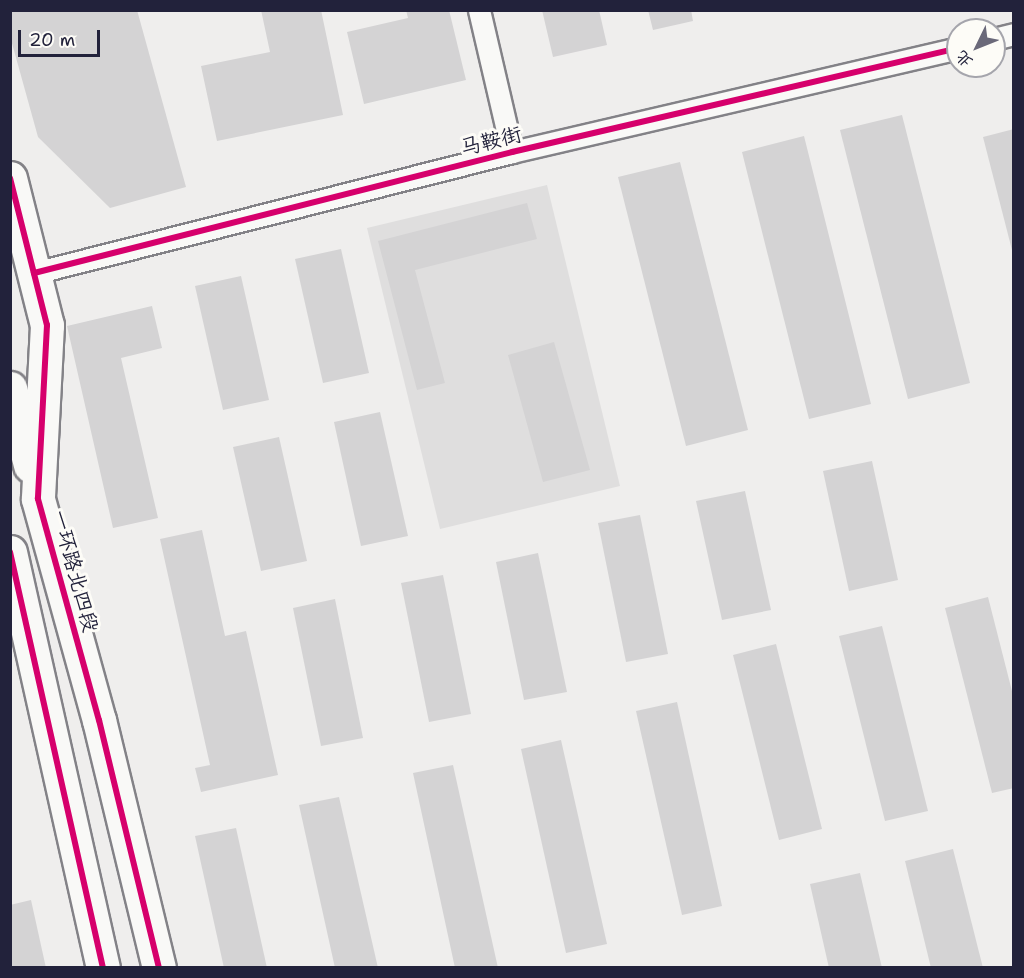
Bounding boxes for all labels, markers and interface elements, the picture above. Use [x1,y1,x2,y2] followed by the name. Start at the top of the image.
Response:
[21,18,104,56] scale bar
[946,18,1006,78] north arrow
[29,28,75,52] text: 20 m
[951,46,977,72] text: 北
[457,121,525,161] street label: 马鞍街
[47,507,103,635] street label: 一环路北四段

